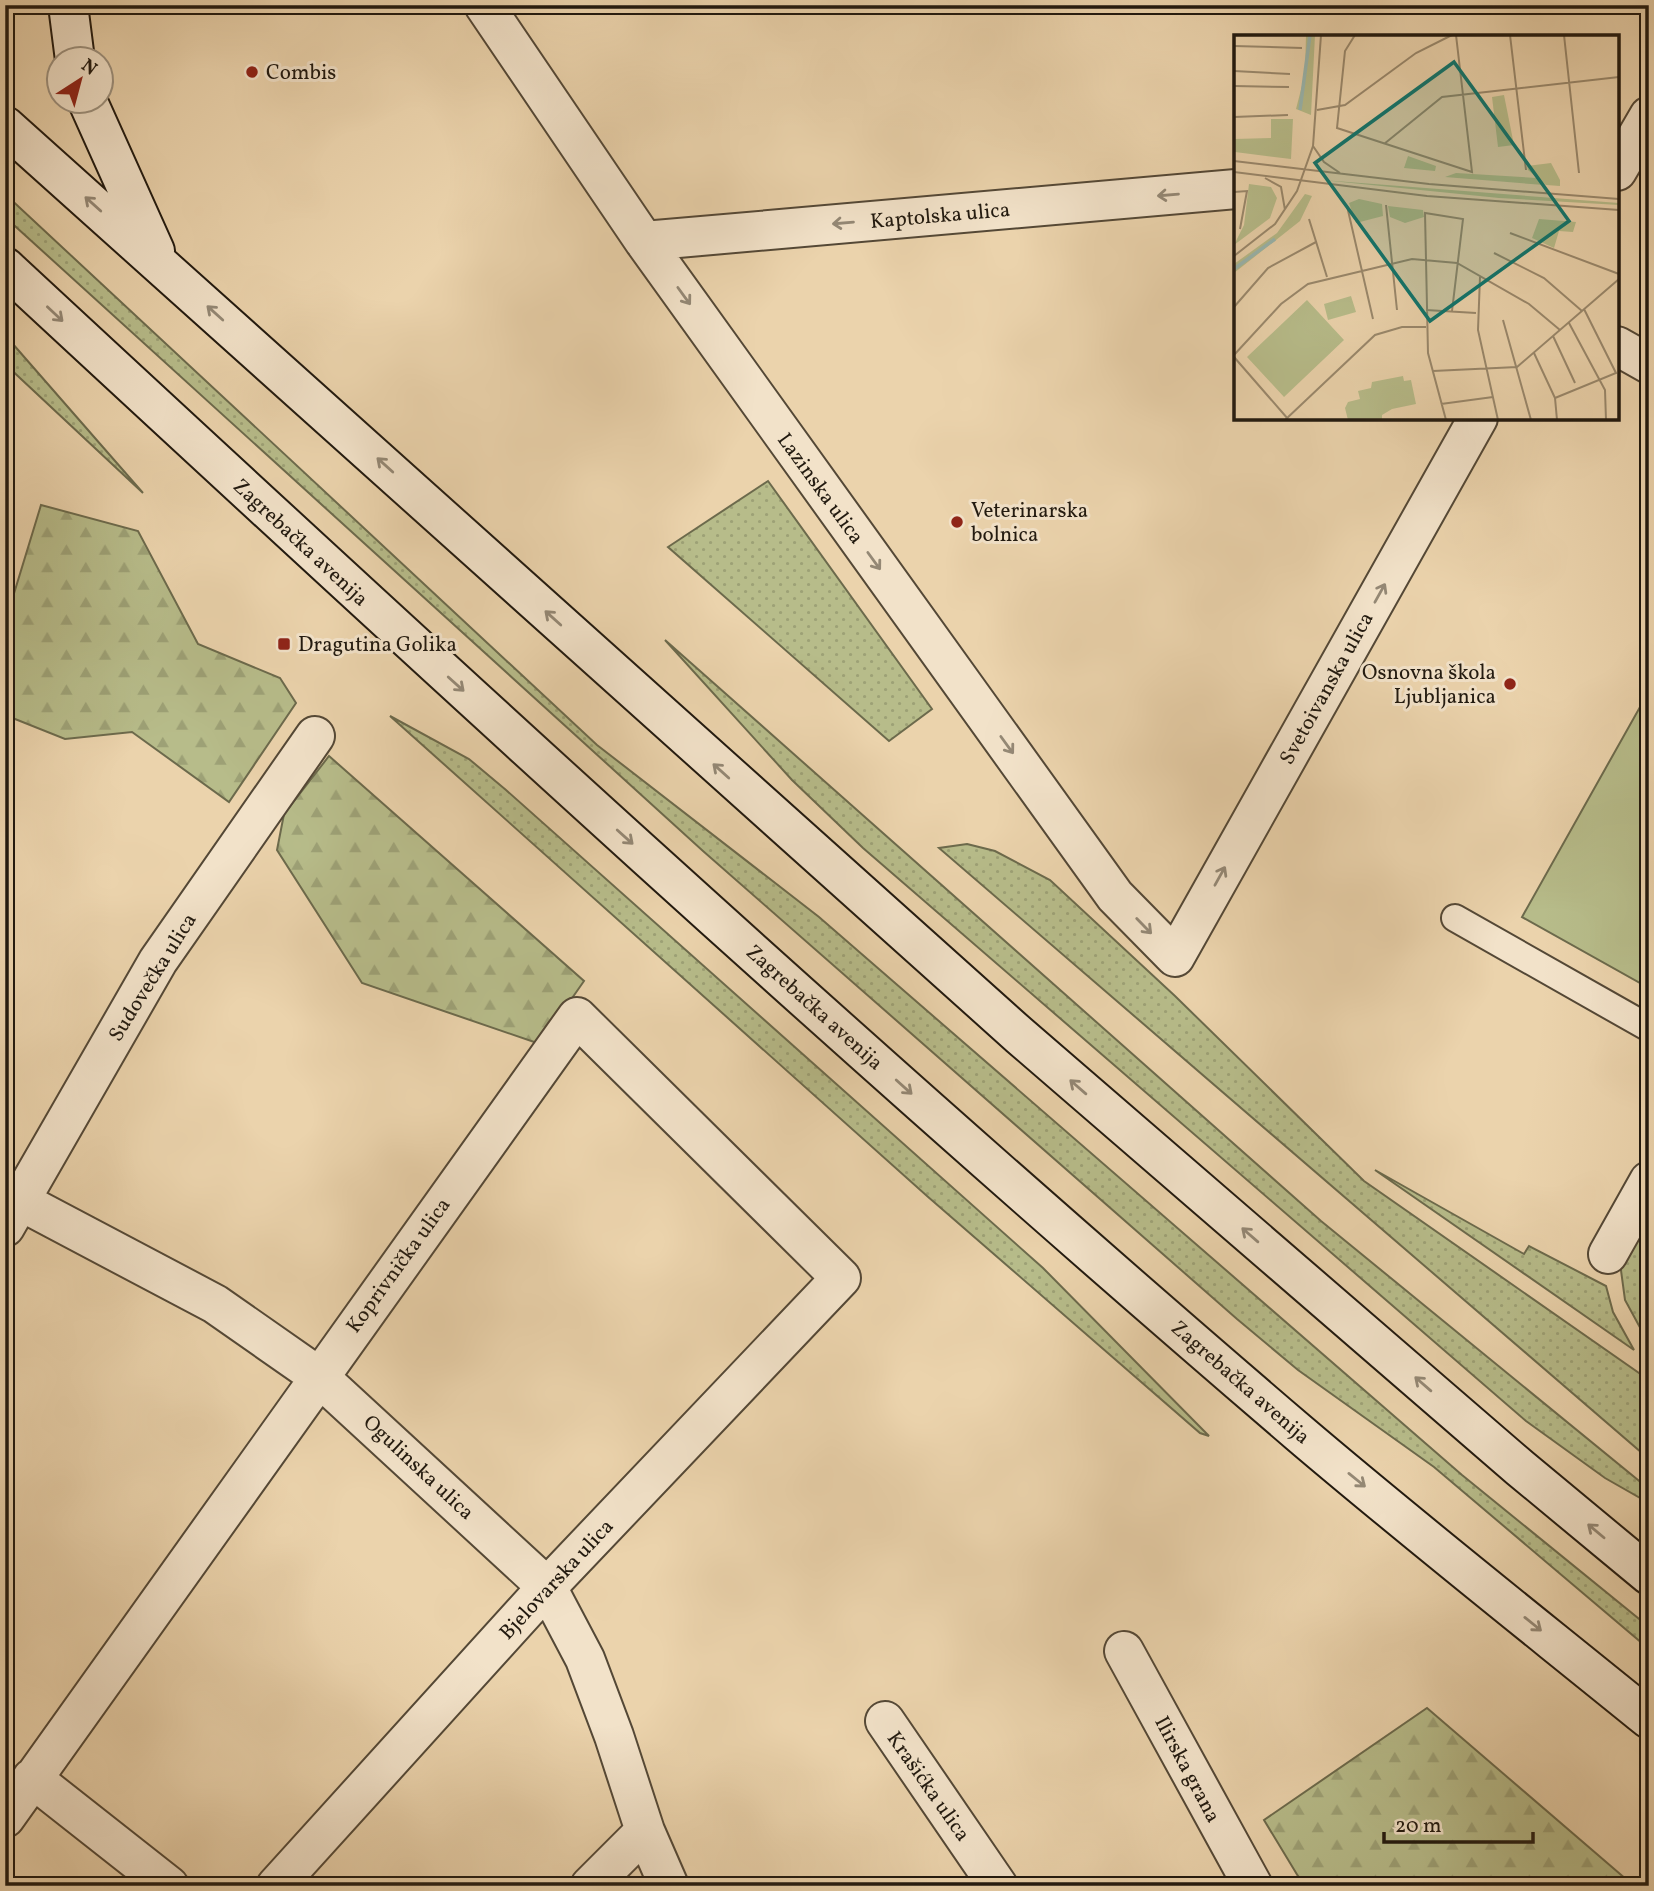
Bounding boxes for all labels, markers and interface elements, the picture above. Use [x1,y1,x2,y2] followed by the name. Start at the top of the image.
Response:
[1234,35,1619,420] inset map
[46,46,116,116] north arrow
[76,53,102,83] text: N
[266,59,336,88] place label: Combis
[244,64,260,80] marker: Combis
[1157,189,1180,202] one-way arrow
[84,196,102,212] one-way arrow
[869,196,1011,237] street label: Kaptolska ulica
[833,217,855,230] one-way arrow
[677,286,691,305] one-way arrow
[206,305,224,321] one-way arrow
[46,306,64,322] one-way arrow
[770,427,870,550] street label: Lazinska ulica
[376,457,394,473] one-way arrow
[226,473,374,614] street label: Zagrebačka avenija
[971,497,1088,550] place label: Veterinarska bolnica
[949,514,965,530] marker: Veterinarska bolnica
[867,551,881,570] one-way arrow
[1373,583,1387,603] one-way arrow
[1273,607,1381,770] street label: Svetoivanska ulica
[545,609,562,626] one-way arrow
[298,631,457,660] place label: Dragutina Golika
[276,636,292,652] marker: Dragutina Golika
[1362,659,1496,712] place label: Osnovna škola Ljubljanica
[447,676,464,693] one-way arrow
[1502,676,1518,692] marker: Osnovna škola Ljubljanica
[999,735,1014,754] one-way arrow
[713,763,731,779] one-way arrow
[616,829,633,846] one-way arrow
[1213,867,1227,887] one-way arrow
[102,908,204,1048] street label: Sudovečka ulica
[1136,917,1153,934] one-way arrow
[739,939,889,1078] street label: Zagrebačka avenija
[895,1079,913,1095] one-way arrow
[1069,1079,1087,1095] one-way arrow
[340,1192,458,1340] street label: Koprivnička ulica
[1242,1227,1260,1243] one-way arrow
[1164,1315,1316,1452] street label: Zagrebačka avenija
[1414,1376,1432,1392] one-way arrow
[356,1409,480,1527] street label: Ogulinska ulica
[1347,1472,1365,1488] one-way arrow
[493,1513,621,1647] street label: Bjelovarska ulica
[1588,1523,1606,1539] one-way arrow
[1523,1616,1541,1632] one-way arrow
[1146,1711,1227,1828] street label: Ilirska grana
[879,1726,976,1848] street label: Krašićka ulica
[1384,1800,1533,1844] scale bar
[1395,1812,1441,1841] text: 20 m

